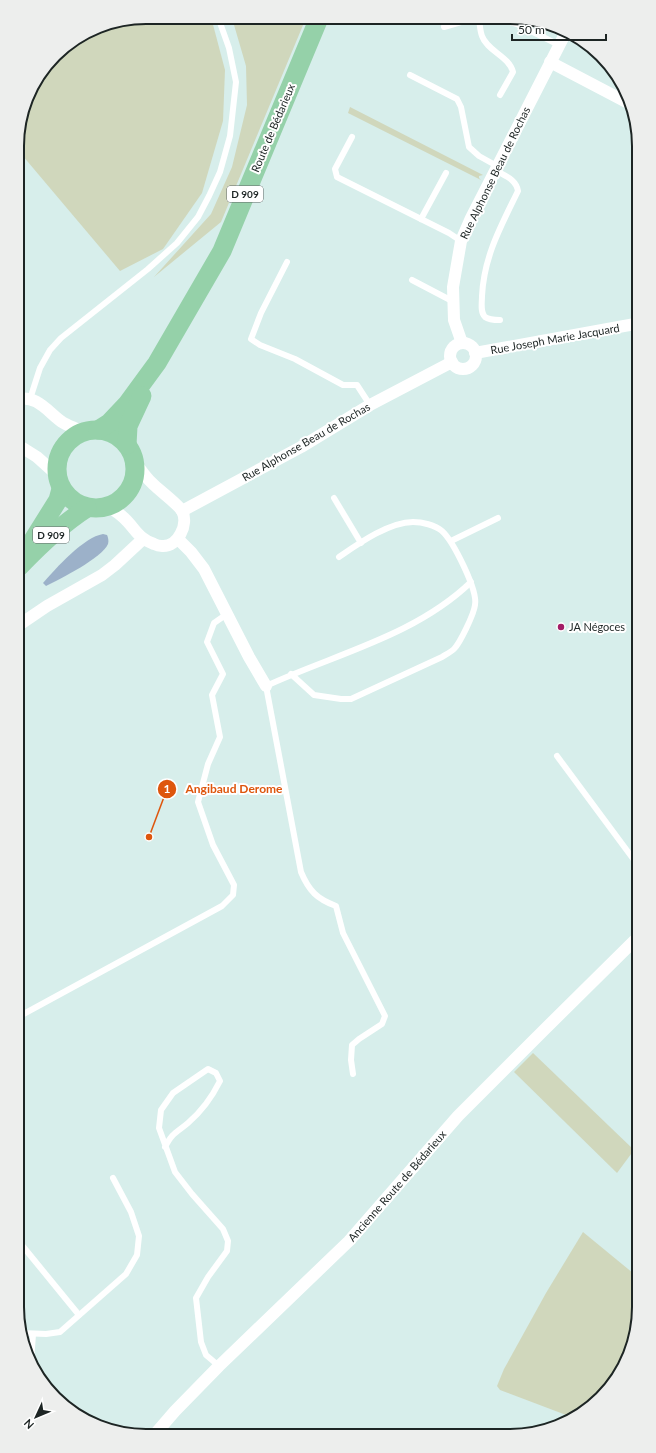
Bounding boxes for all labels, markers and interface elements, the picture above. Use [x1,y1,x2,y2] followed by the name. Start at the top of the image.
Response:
[512,16,606,42] scale bar
[518,22,545,37] text: 50 m
[248,81,297,174] street label: Route de Bédarieux
[457,104,532,241] street label: Rue Alphonse Beau de Rochas
[227,186,263,202] road number: D 909
[489,321,620,356] street label: Rue Joseph Marie Jacquard
[239,399,372,484] street label: Rue Alphonse Beau de Rochas
[33,527,69,543] road number: D 909
[569,620,625,633] place label: JA Négoces
[556,622,566,632] marker: JA Négoces
[157,777,290,801] callout: Angibaud Derome
[164,781,171,796] text: 1
[185,781,283,796] text: Angibaud Derome
[345,1127,449,1244] street label: Ancienne Route de Bédarieux
[16,1397,56,1437] north arrow
[21,1417,36,1432] text: N

